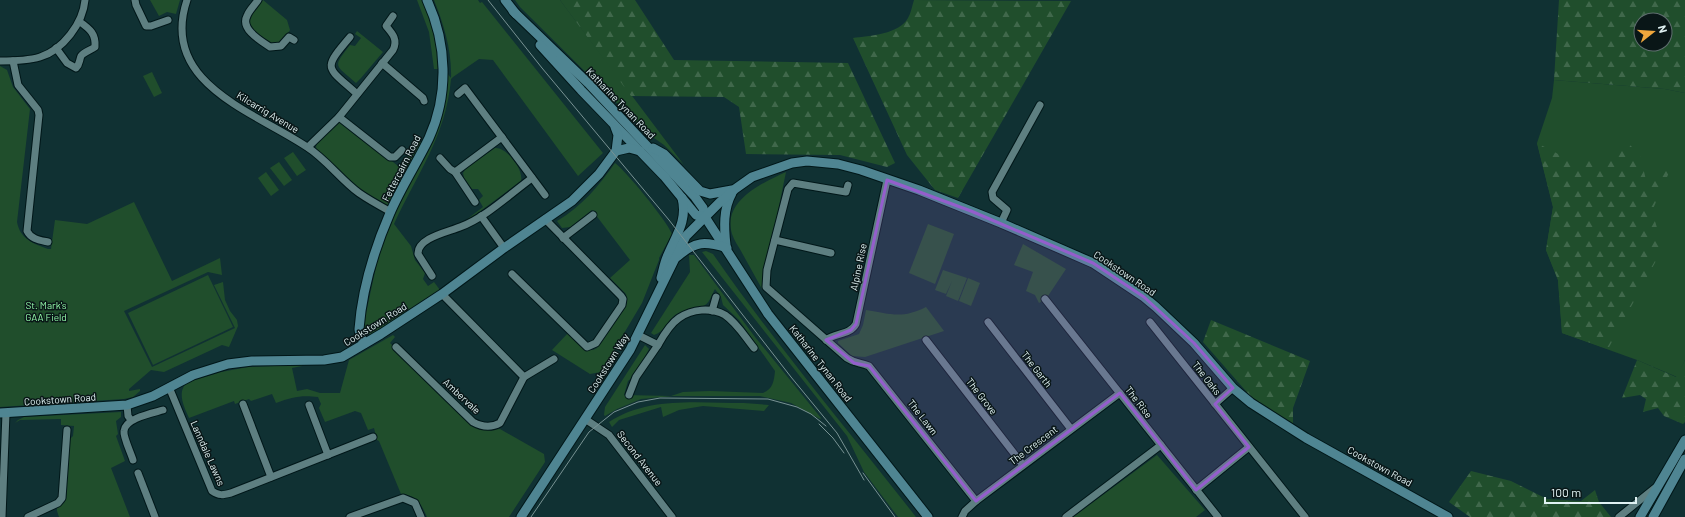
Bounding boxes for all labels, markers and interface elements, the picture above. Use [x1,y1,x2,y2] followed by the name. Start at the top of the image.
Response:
[1633,12,1673,52] north arrow
[1656,24,1670,34] text: N
[584,65,658,141] street label: Katharine Tynan Road
[235,89,301,135] street label: Kilcarrig Avenue
[379,133,423,203] street label: Fettercairn Road
[847,242,869,292] street label: Alpine Rise
[1092,248,1158,298] street label: Cookstown Road
[25,299,67,323] park label: St. Mark's GAA Field
[341,300,409,348] street label: Cookstown Road
[787,322,855,404] street label: Katharine Tynan Road
[585,331,631,395] street label: Cookstown Way
[1019,349,1055,389] street label: The Garth
[1190,359,1224,397] street label: The Oaks
[964,375,1000,417] street label: The Grove
[441,376,483,416] street label: Ambervale
[1123,384,1155,420] street label: The Rise
[24,390,96,408] street label: Cookstown Road
[905,397,941,437] street label: The Lawn
[188,419,228,488] street label: Lanndale Lawns
[1006,423,1060,467] street label: The Crescent
[615,428,665,488] street label: Second Avenue
[1346,443,1414,489] street label: Cookstown Road
[1545,479,1636,505] scale bar
[1551,485,1581,499] text: 100 m

